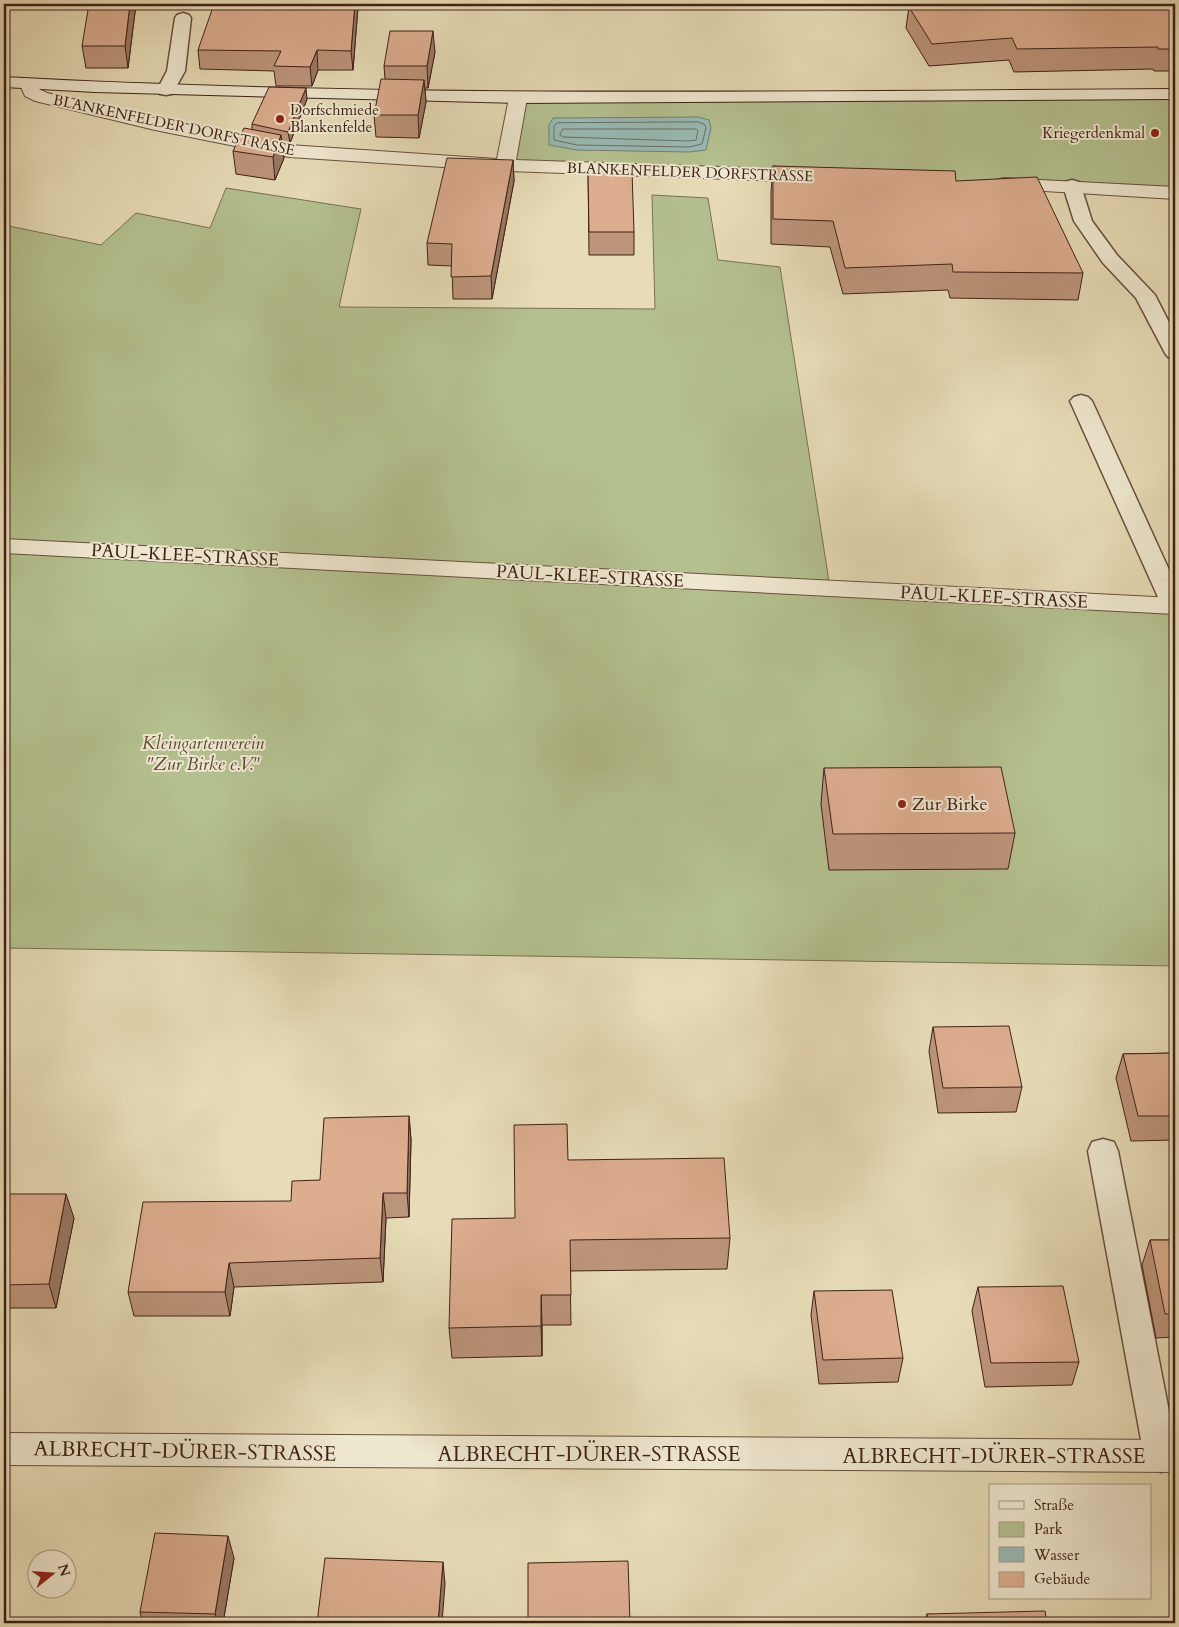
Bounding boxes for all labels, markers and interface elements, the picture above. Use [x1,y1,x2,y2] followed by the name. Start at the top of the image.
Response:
[51,90,297,160] street label: BLANKENFELDER DORFSTRASSE
[290,100,379,137] place label: Dorfschmiede Blankenfelde
[274,113,286,125] marker: Dorfschmiede Blankenfelde
[1042,123,1145,143] place label: Kriegerdenkmal
[1149,127,1161,139] marker: Kriegerdenkmal
[566,158,814,186] street label: BLANKENFELDER DORFSTRASSE
[90,538,280,573] street label: PAUL-KLEE-STRASSE
[495,559,685,594] street label: PAUL-KLEE-STRASSE
[899,580,1089,615] street label: PAUL-KLEE-STRASSE
[142,731,264,777] park label: Kleingartenverein "Zur Birke e.V."
[912,792,988,817] place label: Zur Birke
[896,798,908,810] marker: Zur Birke
[33,1434,337,1469] street label: ALBRECHT-DÜRER-STRASSE
[438,1440,740,1469] street label: ALBRECHT-DÜRER-STRASSE
[843,1442,1145,1471] street label: ALBRECHT-DÜRER-STRASSE
[989,1484,1152,1600] legend
[1034,1495,1074,1515] text: Straße
[1034,1519,1063,1539] text: Park
[1033,1545,1080,1565] text: Wasser
[28,1550,78,1600] north arrow
[53,1562,75,1579] text: N
[1034,1569,1091,1589] text: Gebäude

